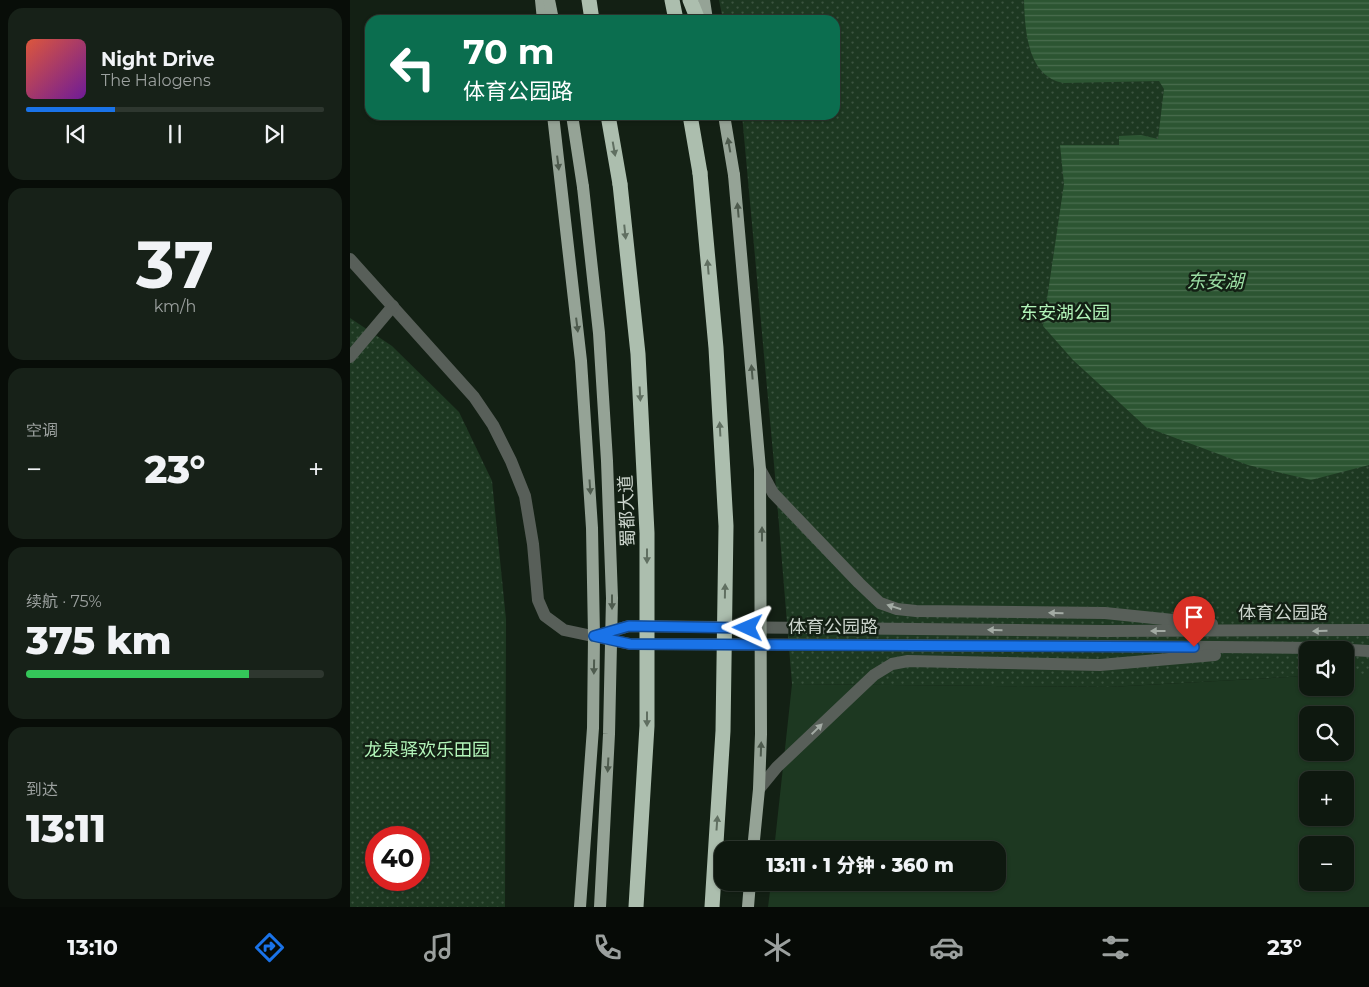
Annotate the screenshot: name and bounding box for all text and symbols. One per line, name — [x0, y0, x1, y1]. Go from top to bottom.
text: 70 m — [463, 30, 554, 73]
icon: left — [380, 35, 445, 100]
text: Night Drive — [101, 48, 215, 71]
text: The Halogens — [101, 71, 211, 90]
text: 体育公园路 — [463, 78, 573, 105]
icon: previous — [62, 120, 90, 148]
icon: pause — [161, 120, 189, 148]
icon: next — [260, 120, 288, 148]
one-way arrow — [725, 136, 733, 152]
one-way arrow — [611, 142, 619, 158]
one-way arrow — [554, 156, 562, 172]
one-way arrow — [733, 202, 741, 218]
one-way arrow — [621, 224, 629, 240]
text: 37 — [136, 225, 214, 304]
one-way arrow — [704, 258, 712, 274]
water label: 东安湖 — [1186, 270, 1246, 293]
text: km/h — [154, 297, 196, 316]
park label: 东安湖公园 — [1020, 302, 1110, 324]
one-way arrow — [573, 317, 581, 333]
one-way arrow — [748, 364, 756, 380]
one-way arrow — [636, 386, 644, 402]
text: 空调 — [26, 421, 58, 440]
one-way arrow — [716, 421, 724, 437]
text: 23° — [145, 446, 205, 493]
text: − — [26, 452, 42, 486]
text: + — [308, 452, 324, 486]
street label: 蜀都大道 — [615, 475, 639, 547]
one-way arrow — [586, 479, 594, 495]
one-way arrow — [758, 526, 766, 542]
one-way arrow — [643, 548, 651, 564]
one-way arrow — [721, 583, 729, 599]
text: 续航 · 75% — [26, 592, 102, 611]
one-way arrow — [608, 595, 616, 611]
pin — [1173, 596, 1215, 647]
position arrow — [721, 601, 773, 653]
street label: 体育公园路 — [1238, 602, 1328, 624]
one-way arrow — [886, 603, 901, 611]
icon: arrive — [1180, 603, 1208, 631]
one-way arrow — [1048, 609, 1064, 617]
street label: 体育公园路 — [788, 616, 878, 638]
text: 375 km — [26, 617, 172, 664]
one-way arrow — [987, 626, 1003, 634]
one-way arrow — [1150, 627, 1166, 635]
one-way arrow — [1312, 627, 1328, 635]
map controls — [1299, 641, 1354, 891]
button: sound — [1299, 641, 1354, 696]
one-way arrow — [590, 659, 598, 675]
button: search — [1299, 706, 1354, 761]
one-way arrow — [643, 711, 651, 727]
one-way arrow — [811, 723, 823, 735]
park label: 龙泉驿欢乐田园 — [364, 739, 490, 761]
one-way arrow — [757, 741, 765, 757]
one-way arrow — [604, 757, 612, 773]
button: + — [1299, 771, 1354, 826]
text: 到达 — [26, 780, 58, 799]
text: 13:11 — [26, 805, 106, 852]
one-way arrow — [714, 815, 722, 831]
speed limit sign: 40 — [365, 826, 430, 891]
button: − — [1299, 836, 1354, 891]
text: 13:11 · 1 分钟 · 360 m — [766, 854, 954, 877]
icon: directions — [252, 930, 287, 965]
icon: music — [421, 930, 456, 965]
icon: phone — [590, 930, 625, 965]
icon: climate — [760, 930, 795, 965]
icon: car — [929, 930, 964, 965]
icon: filters — [1098, 930, 1133, 965]
text: 13:10 — [67, 934, 118, 961]
text: 23° — [1267, 934, 1302, 961]

